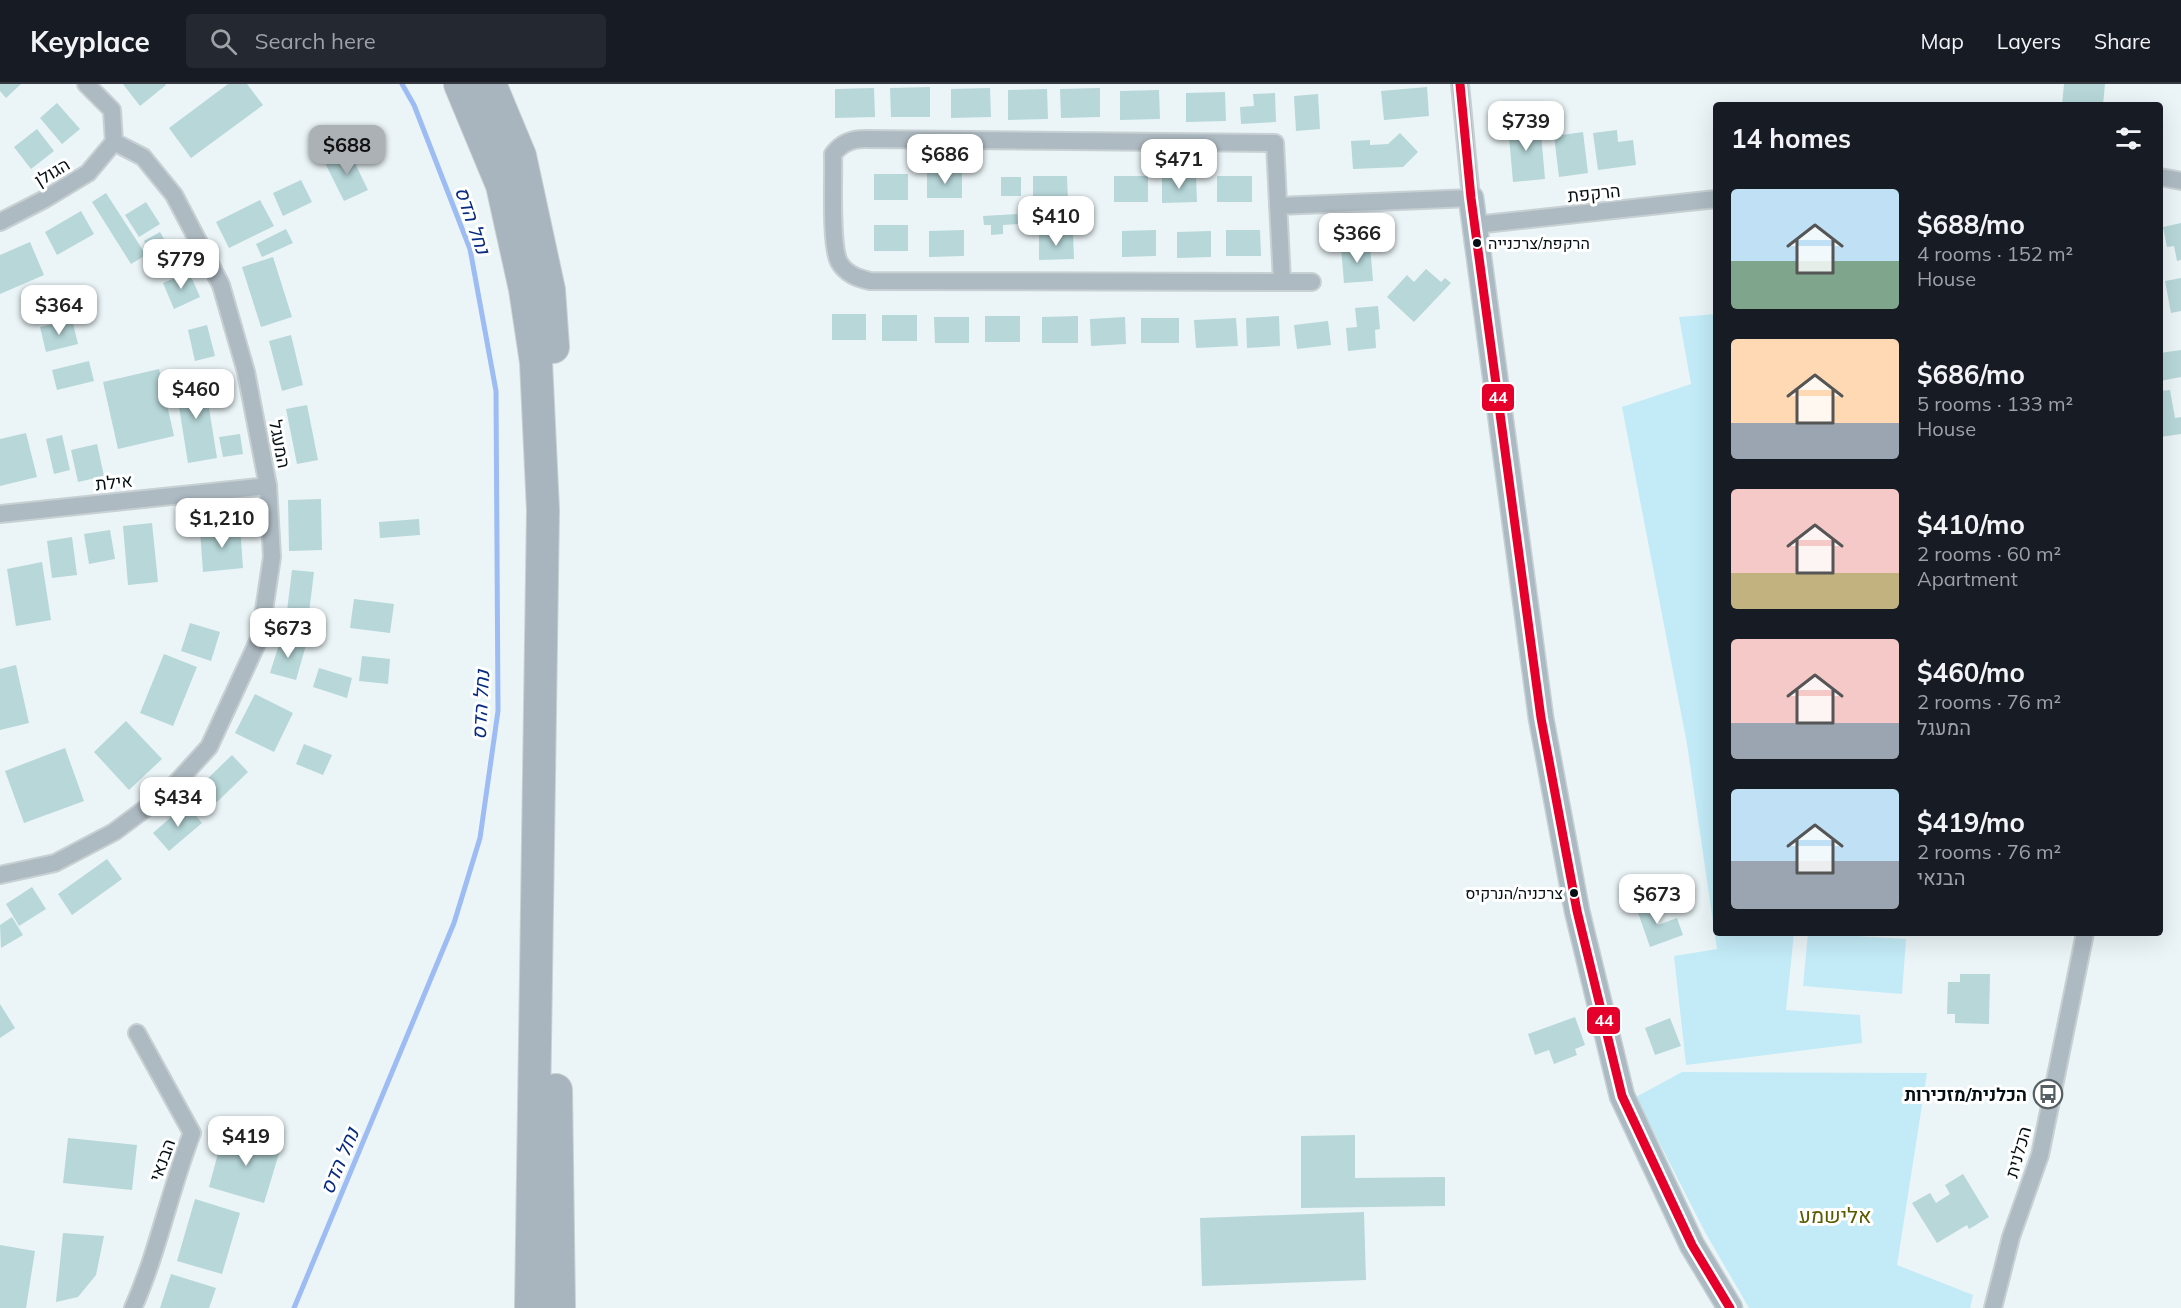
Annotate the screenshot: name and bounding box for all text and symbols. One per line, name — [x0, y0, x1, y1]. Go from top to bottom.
search box — [186, 14, 606, 68]
text: Keyplace — [30, 24, 150, 59]
icon: search — [207, 25, 240, 58]
text: Search here — [255, 27, 376, 55]
text: Map — [1921, 28, 1964, 54]
text: Layers — [1997, 28, 2061, 54]
text: Share — [2094, 28, 2151, 54]
pin: $739 — [1490, 101, 1562, 152]
text: $739 — [1502, 108, 1550, 133]
text: 14 homes — [1731, 122, 1851, 155]
icon: filters — [2112, 122, 2145, 155]
pin: $688 — [311, 125, 383, 176]
text: $688 — [323, 132, 371, 157]
pin: $686 — [909, 134, 981, 185]
pin: $471 — [1143, 139, 1215, 190]
text: $686 — [921, 141, 969, 166]
text: $471 — [1155, 146, 1203, 171]
street label: הגולן — [30, 153, 74, 191]
street label: הרקפת — [1566, 179, 1622, 207]
water label: נחל הדס — [450, 183, 497, 259]
pin: $410 — [1020, 196, 1092, 247]
text: $410 — [1032, 203, 1080, 228]
text: $688/mo — [1917, 208, 2025, 241]
pin: $366 — [1321, 213, 1393, 264]
icon: home — [1779, 213, 1851, 285]
text: $366 — [1333, 220, 1381, 245]
place label: הרקפת/צרכנייה — [1488, 233, 1590, 253]
marker: הרקפת/צרכנייה — [1471, 237, 1483, 249]
pin: $779 — [145, 239, 217, 290]
text: 4 rooms · 152 m² — [1917, 241, 2073, 266]
text: $779 — [157, 246, 205, 271]
text: House — [1917, 266, 1976, 291]
pin: $364 — [23, 285, 95, 336]
text: $364 — [35, 292, 83, 317]
text: $686/mo — [1917, 358, 2025, 391]
icon: home — [1779, 363, 1851, 435]
pin: $460 — [160, 369, 232, 420]
text: $460 — [172, 376, 220, 401]
line badge: 44 — [1481, 383, 1515, 412]
text: 44 — [1488, 387, 1508, 407]
text: 5 rooms · 133 m² — [1917, 391, 2073, 416]
text: House — [1917, 416, 1976, 441]
street label: המעגל — [264, 418, 296, 470]
street label: אילת — [94, 469, 134, 495]
pin: $1,210 — [173, 498, 271, 549]
text: $1,210 — [190, 505, 254, 530]
text: $410/mo — [1917, 508, 2025, 541]
icon: home — [1779, 513, 1851, 585]
text: 2 rooms · 60 m² — [1917, 541, 2061, 566]
text: Apartment — [1917, 566, 2018, 591]
pin: $673 — [252, 608, 324, 659]
text: $673 — [264, 615, 312, 640]
text: $460/mo — [1917, 656, 2025, 689]
icon: home — [1779, 663, 1851, 735]
water label: נחל הדס — [466, 668, 494, 741]
text: 2 rooms · 76 m² — [1917, 689, 2061, 714]
text: המעגל — [1917, 715, 1971, 740]
pin: $434 — [142, 777, 214, 828]
text: $434 — [154, 784, 202, 809]
text: $419/mo — [1917, 806, 2025, 839]
icon: home — [1779, 813, 1851, 885]
text: 2 rooms · 76 m² — [1917, 839, 2061, 864]
text: הבנאי — [1917, 865, 1965, 890]
pin: $673 — [1621, 874, 1693, 925]
text: $673 — [1633, 881, 1681, 906]
place label: צרכניה/הנרקיס — [1465, 883, 1563, 903]
marker: צרכניה/הנרקיס — [1568, 887, 1580, 899]
line badge: 44 — [1586, 1006, 1621, 1035]
text: 44 — [1594, 1010, 1614, 1030]
bus stop icon: הכלנית/מזכירות — [2032, 1078, 2064, 1110]
place label: הכלנית/מזכירות — [1904, 1083, 2027, 1106]
pin: $419 — [210, 1116, 282, 1167]
water label: נחל הדס — [314, 1122, 365, 1198]
text: $419 — [222, 1123, 270, 1148]
street label: הכלנית — [2000, 1123, 2036, 1181]
street label: הבנאי — [144, 1136, 180, 1184]
district label: אלישמע — [1799, 1202, 1871, 1228]

